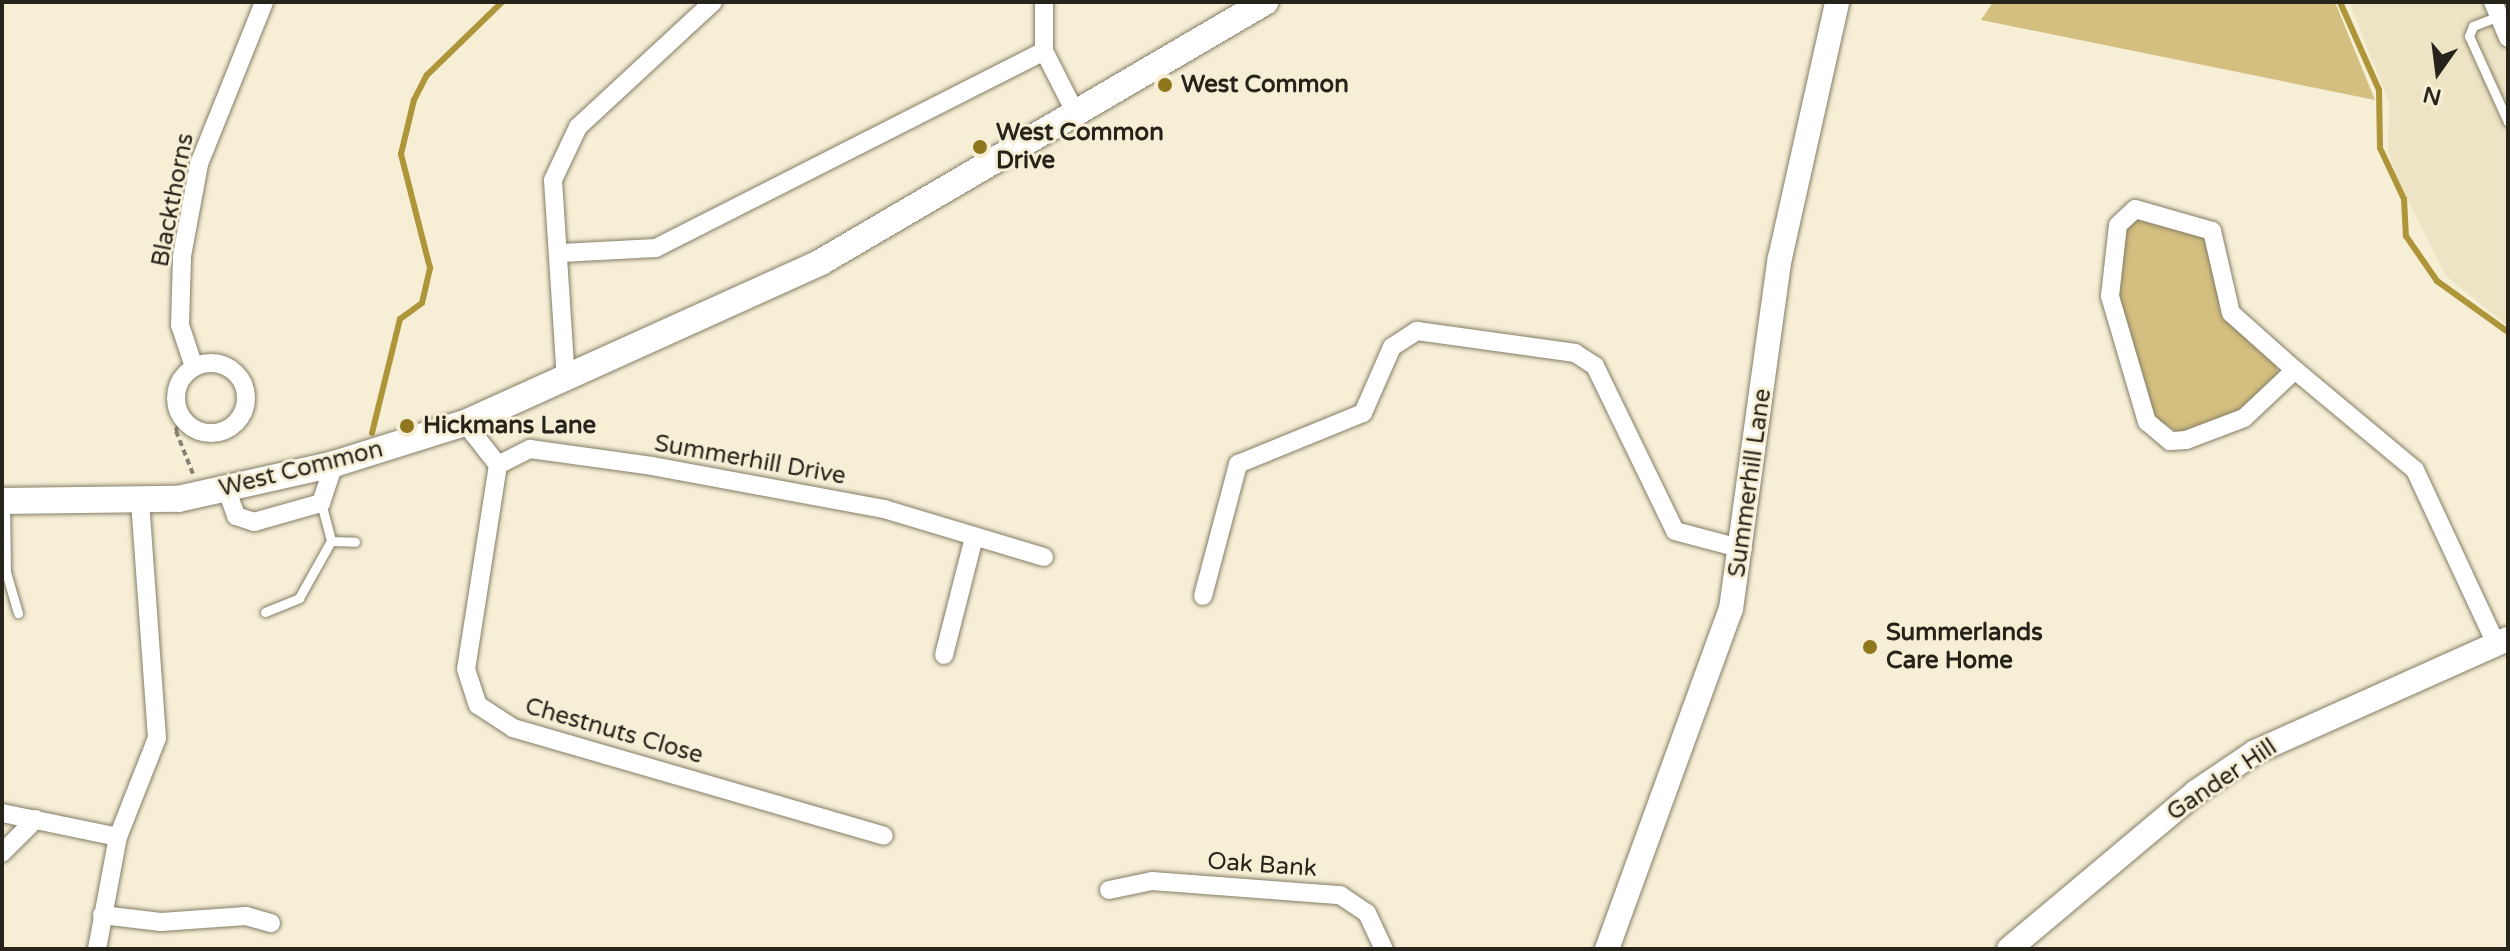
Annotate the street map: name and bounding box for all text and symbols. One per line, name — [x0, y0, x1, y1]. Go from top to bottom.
north arrow — [2398, 32, 2478, 112]
place label: West Common — [1181, 71, 1349, 99]
marker: West Common — [1156, 76, 1174, 94]
text: N — [2420, 81, 2444, 110]
place label: West Common Drive — [996, 119, 1164, 175]
street label: Blackthorns — [146, 131, 200, 269]
marker: West Common Drive — [971, 138, 989, 156]
street label: Summerhill Lane — [1722, 387, 1778, 579]
place label: Hickmans Lane — [423, 412, 596, 440]
marker: Hickmans Lane — [398, 417, 416, 435]
street label: Summerhill Drive — [652, 429, 848, 491]
street label: West Common — [216, 435, 386, 503]
place label: Summerlands Care Home — [1886, 619, 2043, 675]
marker: Summerlands Care Home — [1861, 638, 1879, 656]
street label: Chestnuts Close — [522, 692, 706, 770]
street label: Gander Hill — [2162, 733, 2282, 827]
street label: Oak Bank — [1206, 847, 1318, 883]

